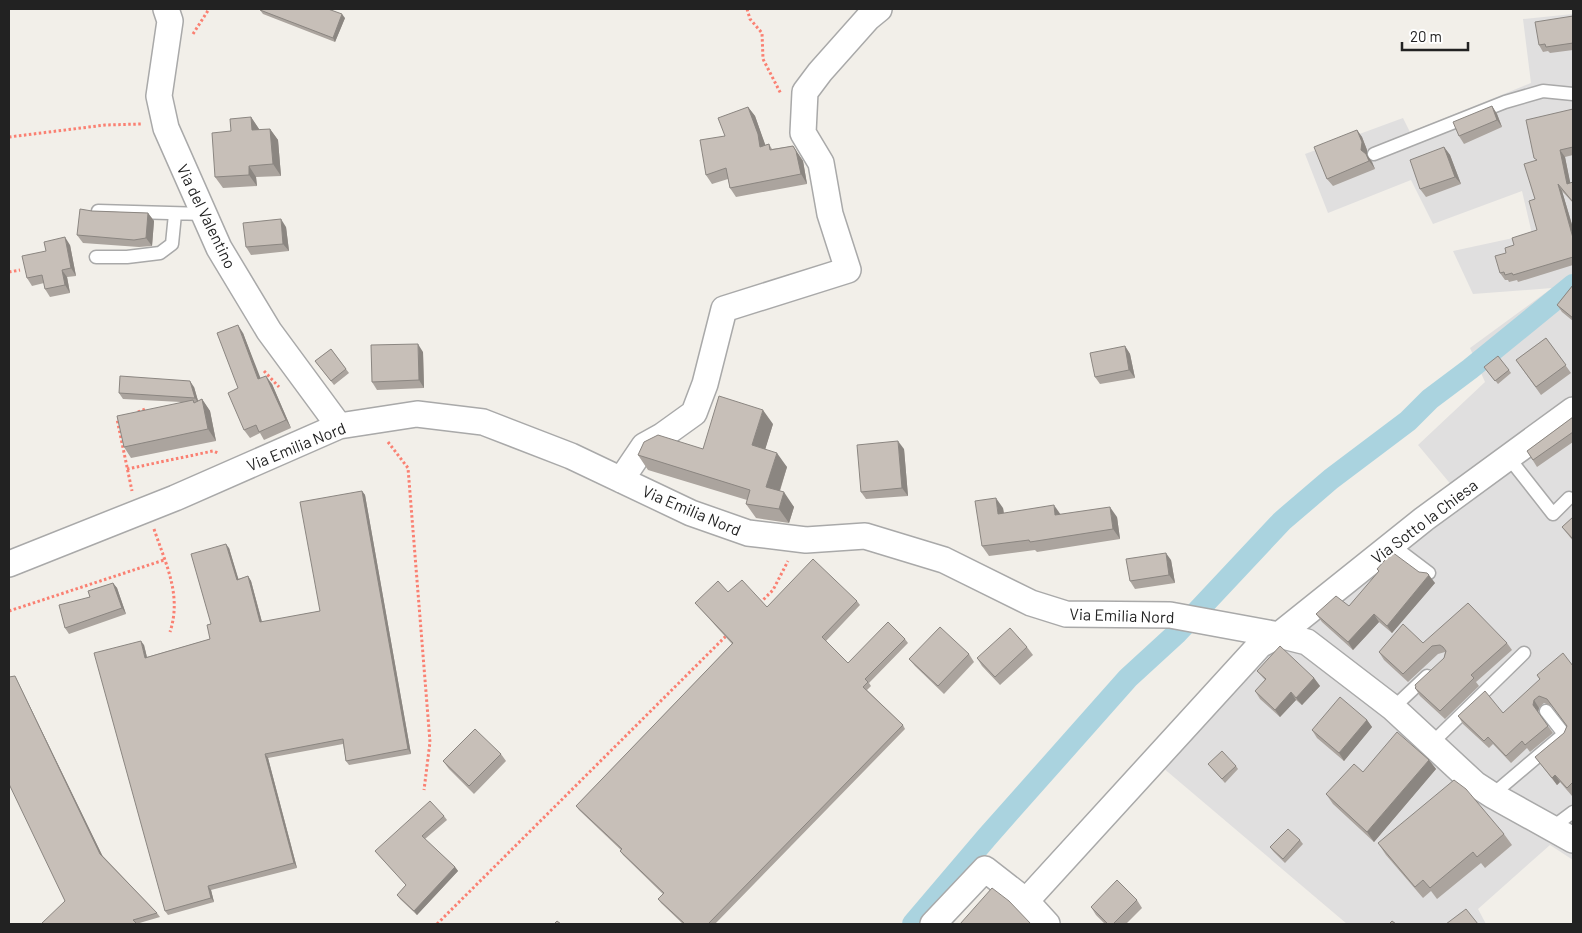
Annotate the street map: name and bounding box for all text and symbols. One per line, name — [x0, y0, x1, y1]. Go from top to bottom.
scale bar — [1402, 20, 1468, 52]
text: 20 m — [1410, 27, 1442, 45]
street label: Via del Valentino — [174, 161, 240, 271]
street label: Via Emilia Nord — [244, 418, 348, 474]
street label: Via Sotto la Chiesa — [1367, 475, 1481, 567]
street label: Via Emilia Nord — [640, 481, 744, 539]
street label: Via Emilia Nord — [1069, 604, 1175, 626]

